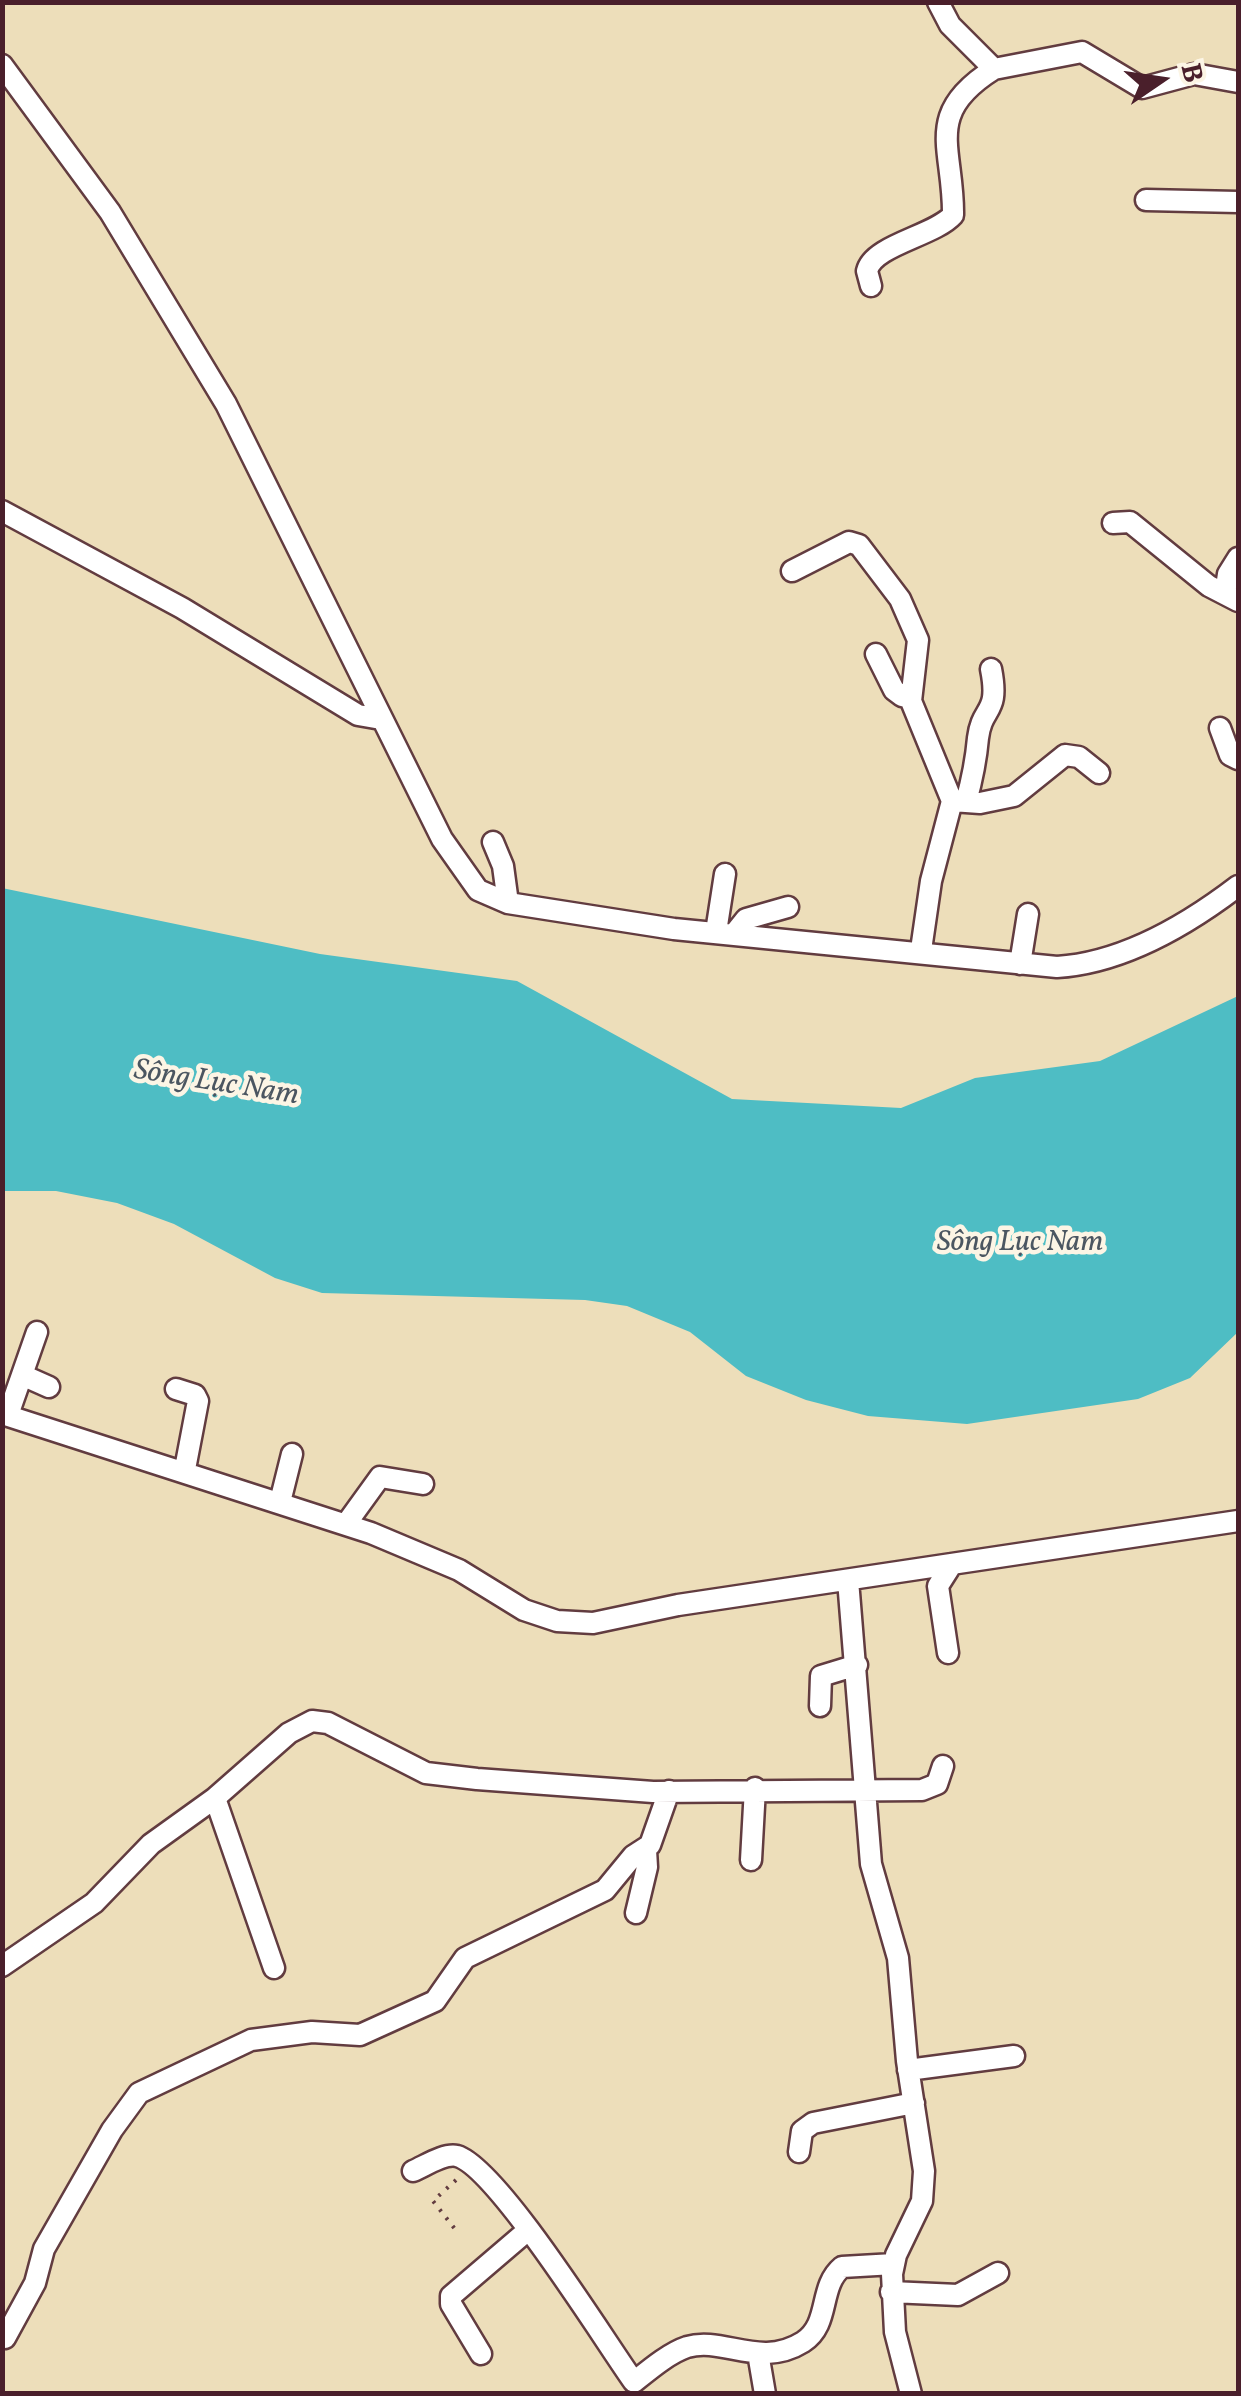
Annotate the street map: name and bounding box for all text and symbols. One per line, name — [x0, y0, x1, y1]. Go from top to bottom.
north arrow — [1111, 30, 1211, 130]
text: B — [1170, 60, 1212, 87]
water label: Sông Lục Nam — [131, 1054, 301, 1116]
water label: Sông Lục Nam — [937, 1226, 1103, 1262]

